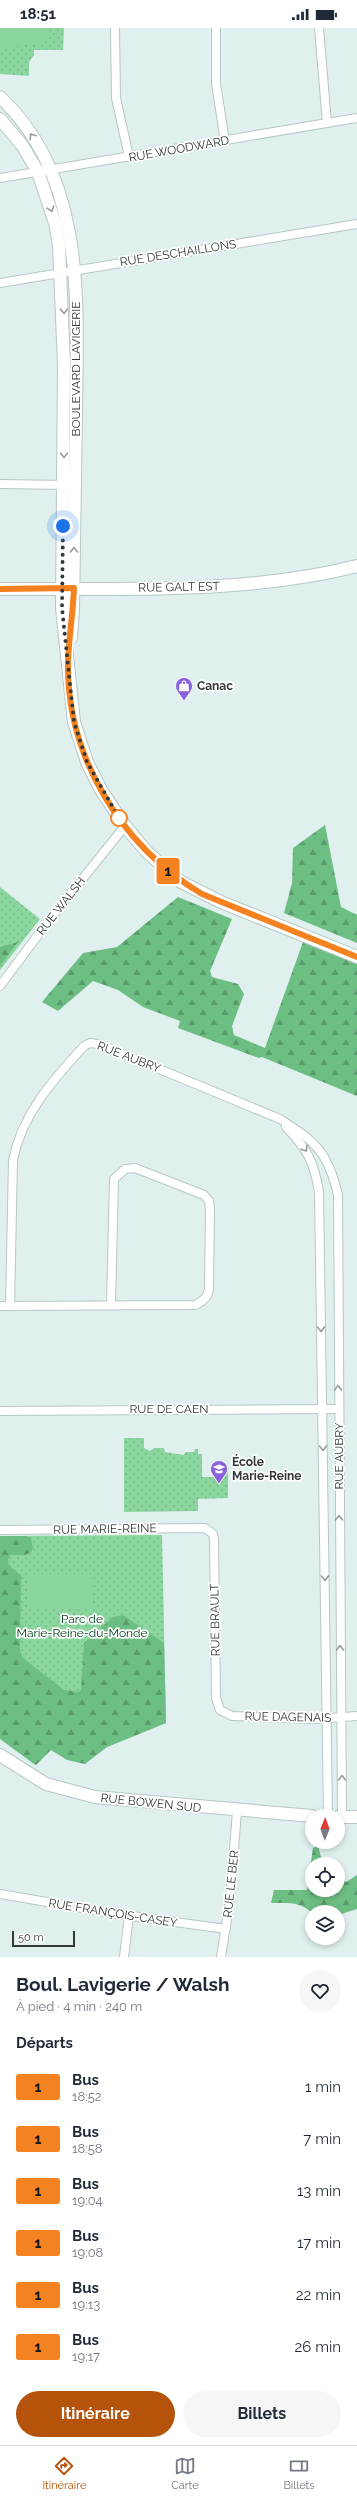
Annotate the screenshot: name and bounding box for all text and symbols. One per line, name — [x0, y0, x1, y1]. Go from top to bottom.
text: 18:51 — [20, 5, 56, 23]
one-way arrow — [30, 133, 37, 140]
street label: RUE WOODWARD — [128, 133, 231, 165]
one-way arrow — [46, 205, 54, 212]
street label: RUE DESCHAILLONS — [119, 237, 237, 269]
street label: BOULEVARD LAVIGERIE — [69, 302, 83, 436]
one-way arrow — [59, 308, 68, 314]
one-way arrow — [60, 452, 68, 458]
your location — [53, 516, 73, 536]
one-way arrow — [70, 547, 78, 553]
street label: RUE GALT EST — [138, 579, 221, 595]
shop icon: Canac — [174, 676, 194, 701]
place label: Canac — [197, 679, 233, 693]
unlabelled marker — [110, 809, 128, 827]
line badge: 1 — [155, 858, 181, 884]
text: 1 — [165, 863, 171, 879]
street label: RUE WALSH — [34, 874, 88, 938]
street label: RUE AUBRY — [95, 1038, 163, 1076]
one-way arrow — [300, 1145, 308, 1152]
one-way arrow — [317, 1326, 325, 1332]
one-way arrow — [334, 1385, 342, 1391]
street label: RUE DE CAEN — [129, 1402, 209, 1416]
street label: RUE AUBRY — [332, 1422, 346, 1490]
one-way arrow — [319, 1445, 327, 1451]
place label: École Marie-Reine — [232, 1454, 302, 1483]
school or university icon: École Marie-Reine — [209, 1459, 229, 1484]
one-way arrow — [335, 1515, 343, 1521]
street label: RUE MARIE-REINE — [53, 1521, 157, 1537]
one-way arrow — [321, 1575, 329, 1581]
street label: RUE BRAULT — [207, 1583, 223, 1657]
park label: Parc de Marie-Reine-du-Monde — [16, 1612, 148, 1640]
one-way arrow — [336, 1645, 344, 1651]
street label: RUE DAGENAIS — [244, 1709, 332, 1725]
one-way arrow — [338, 1775, 346, 1781]
street label: RUE BOWEN SUD — [100, 1791, 202, 1815]
north arrow — [305, 1809, 345, 1849]
map controls — [305, 1809, 345, 1945]
street label: RUE LE BER — [220, 1849, 242, 1918]
button: locate — [305, 1857, 345, 1897]
street label: RUE FRANÇOIS-CASEY — [47, 1896, 179, 1930]
button: layers — [305, 1905, 345, 1945]
scale bar — [12, 1929, 75, 1948]
text: 50 m — [18, 1931, 44, 1944]
button: heart — [299, 1970, 341, 2012]
text: Boul. Lavigerie / Walsh — [16, 1973, 229, 1995]
text: À pied · 4 min · 240 m — [16, 1999, 142, 2014]
text: Départs — [16, 2034, 73, 2052]
text: Bus — [72, 2071, 99, 2089]
text: 1 min — [305, 2078, 341, 2096]
text: 1 — [35, 2079, 41, 2095]
text: 18:52 — [72, 2089, 102, 2104]
text: Bus — [72, 2123, 99, 2141]
text: 7 min — [303, 2130, 341, 2148]
text: 1 — [35, 2131, 41, 2147]
text: 18:58 — [72, 2141, 103, 2156]
text: Bus — [72, 2175, 99, 2193]
text: 13 min — [297, 2182, 341, 2200]
text: 1 — [35, 2183, 41, 2199]
text: 19:04 — [72, 2193, 103, 2208]
text: Bus — [72, 2227, 99, 2245]
text: 17 min — [297, 2234, 341, 2252]
text: 1 — [35, 2235, 41, 2251]
text: 19:08 — [72, 2245, 103, 2260]
text: Bus — [72, 2279, 99, 2297]
text: 22 min — [296, 2286, 341, 2304]
text: 1 — [35, 2287, 41, 2303]
text: 19:13 — [72, 2297, 100, 2312]
text: Bus — [72, 2331, 99, 2349]
text: 26 min — [295, 2338, 341, 2356]
text: 1 — [35, 2339, 41, 2355]
text: 19:17 — [72, 2349, 100, 2364]
button: Itinéraire — [16, 2391, 175, 2437]
button: Billets — [183, 2391, 341, 2437]
tab: Itinéraire — [42, 2455, 86, 2492]
tab: Carte — [171, 2455, 199, 2492]
tab: Billets — [283, 2455, 315, 2492]

